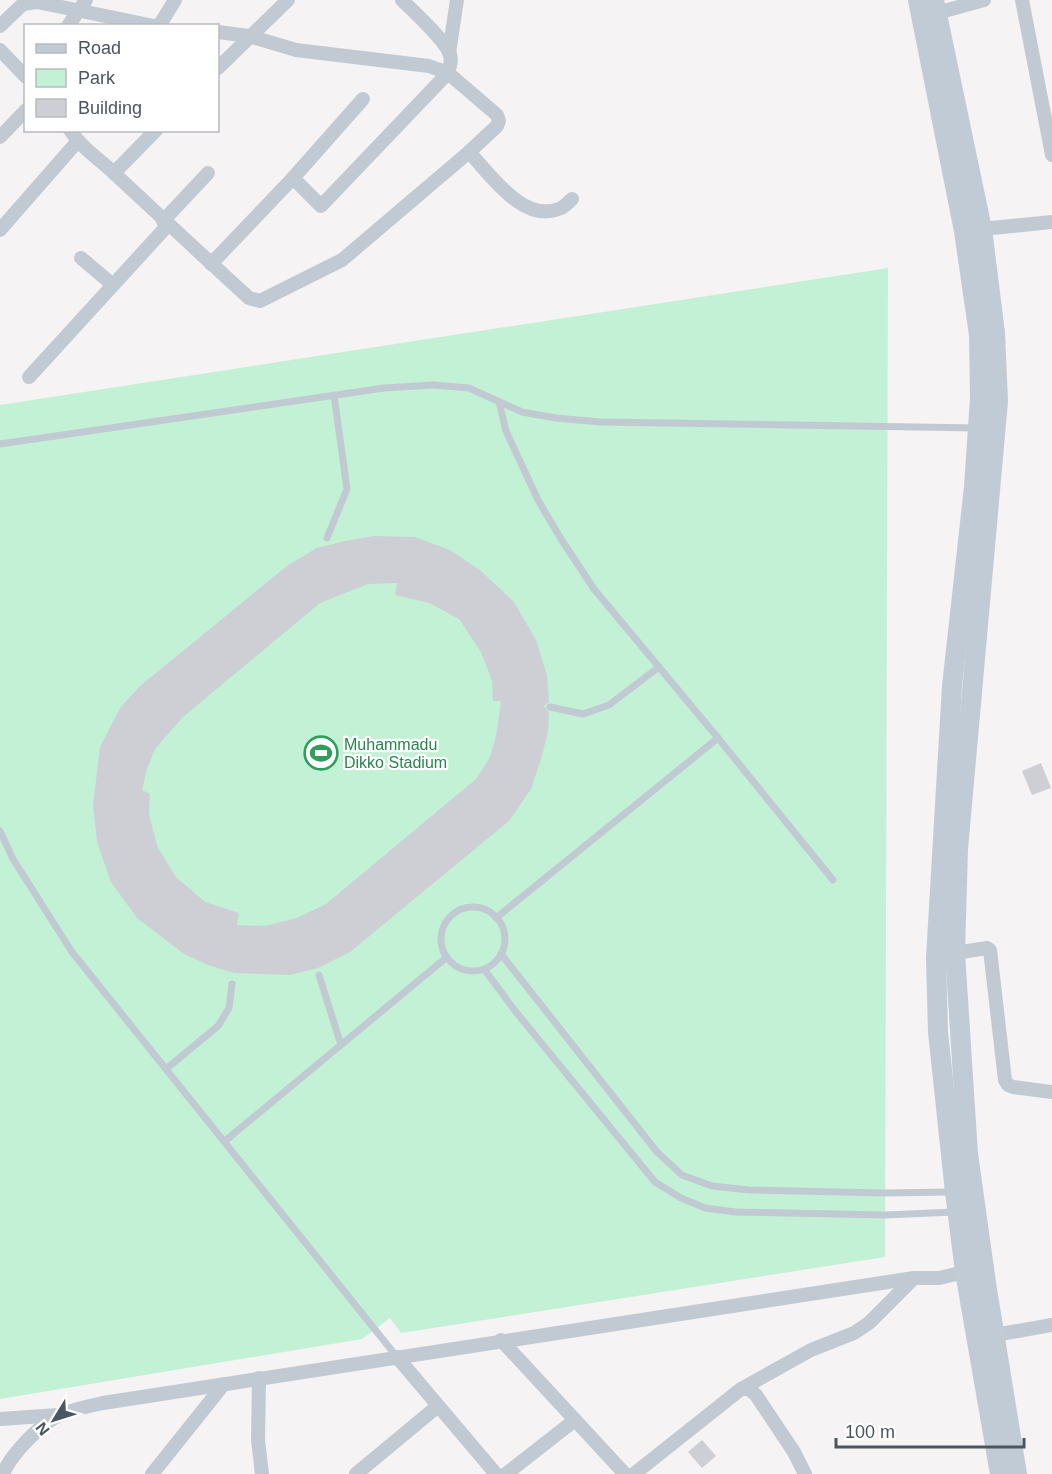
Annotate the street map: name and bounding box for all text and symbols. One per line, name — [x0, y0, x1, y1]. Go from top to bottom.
legend — [24, 24, 219, 132]
text: Road — [78, 38, 121, 58]
text: Park — [78, 68, 116, 88]
text: Building — [78, 98, 142, 118]
sports icon: Muhammadu Dikko Stadium — [303, 735, 339, 771]
place label: Muhammadu Dikko Stadium — [344, 736, 447, 771]
north arrow — [24, 1390, 84, 1450]
scale bar — [836, 1411, 1024, 1449]
text: N — [32, 1419, 53, 1439]
text: 100 m — [845, 1422, 895, 1442]

